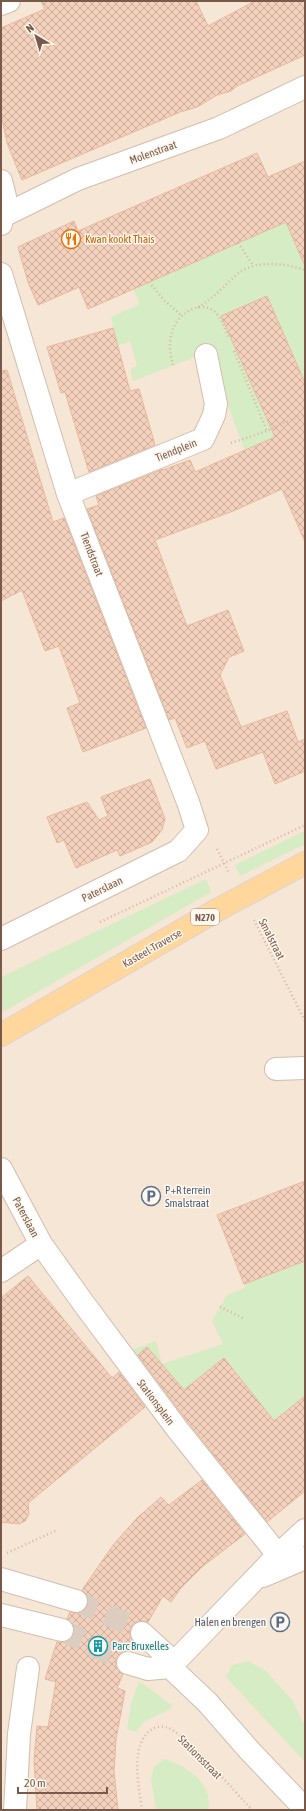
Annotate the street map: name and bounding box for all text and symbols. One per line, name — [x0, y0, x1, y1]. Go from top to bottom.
north arrow — [16, 16, 56, 56]
text: N — [24, 21, 36, 35]
street label: Molenstraat — [128, 138, 178, 166]
restaurant icon: Kwan kookt Thais — [60, 228, 82, 250]
place label: Kwan kookt Thais — [85, 233, 155, 245]
street label: Tiendplein — [154, 436, 198, 464]
street label: Tiendstraat — [78, 530, 106, 578]
street label: Paterslaan — [80, 874, 124, 904]
road number: N270 — [191, 909, 219, 925]
street label: Smalstraat — [257, 917, 287, 961]
street label: Kasteel-Traverse — [120, 926, 184, 970]
place label: P+R terrein Smalstraat — [165, 1184, 211, 1209]
parking icon: P+R terrein Smalstraat — [140, 1185, 162, 1207]
street label: Paterslaan — [10, 1195, 42, 1239]
street label: Stationsplein — [135, 1377, 177, 1427]
parking icon: Halen en brengen — [269, 1611, 291, 1633]
place label: Halen en brengen — [194, 1616, 266, 1628]
building icon: Parc Bruxelles — [87, 1635, 109, 1657]
place label: Parc Bruxelles — [112, 1640, 169, 1652]
street label: Stationsstraat — [176, 1733, 224, 1781]
scale bar — [18, 1769, 107, 1795]
text: 20 m — [24, 1776, 46, 1790]

